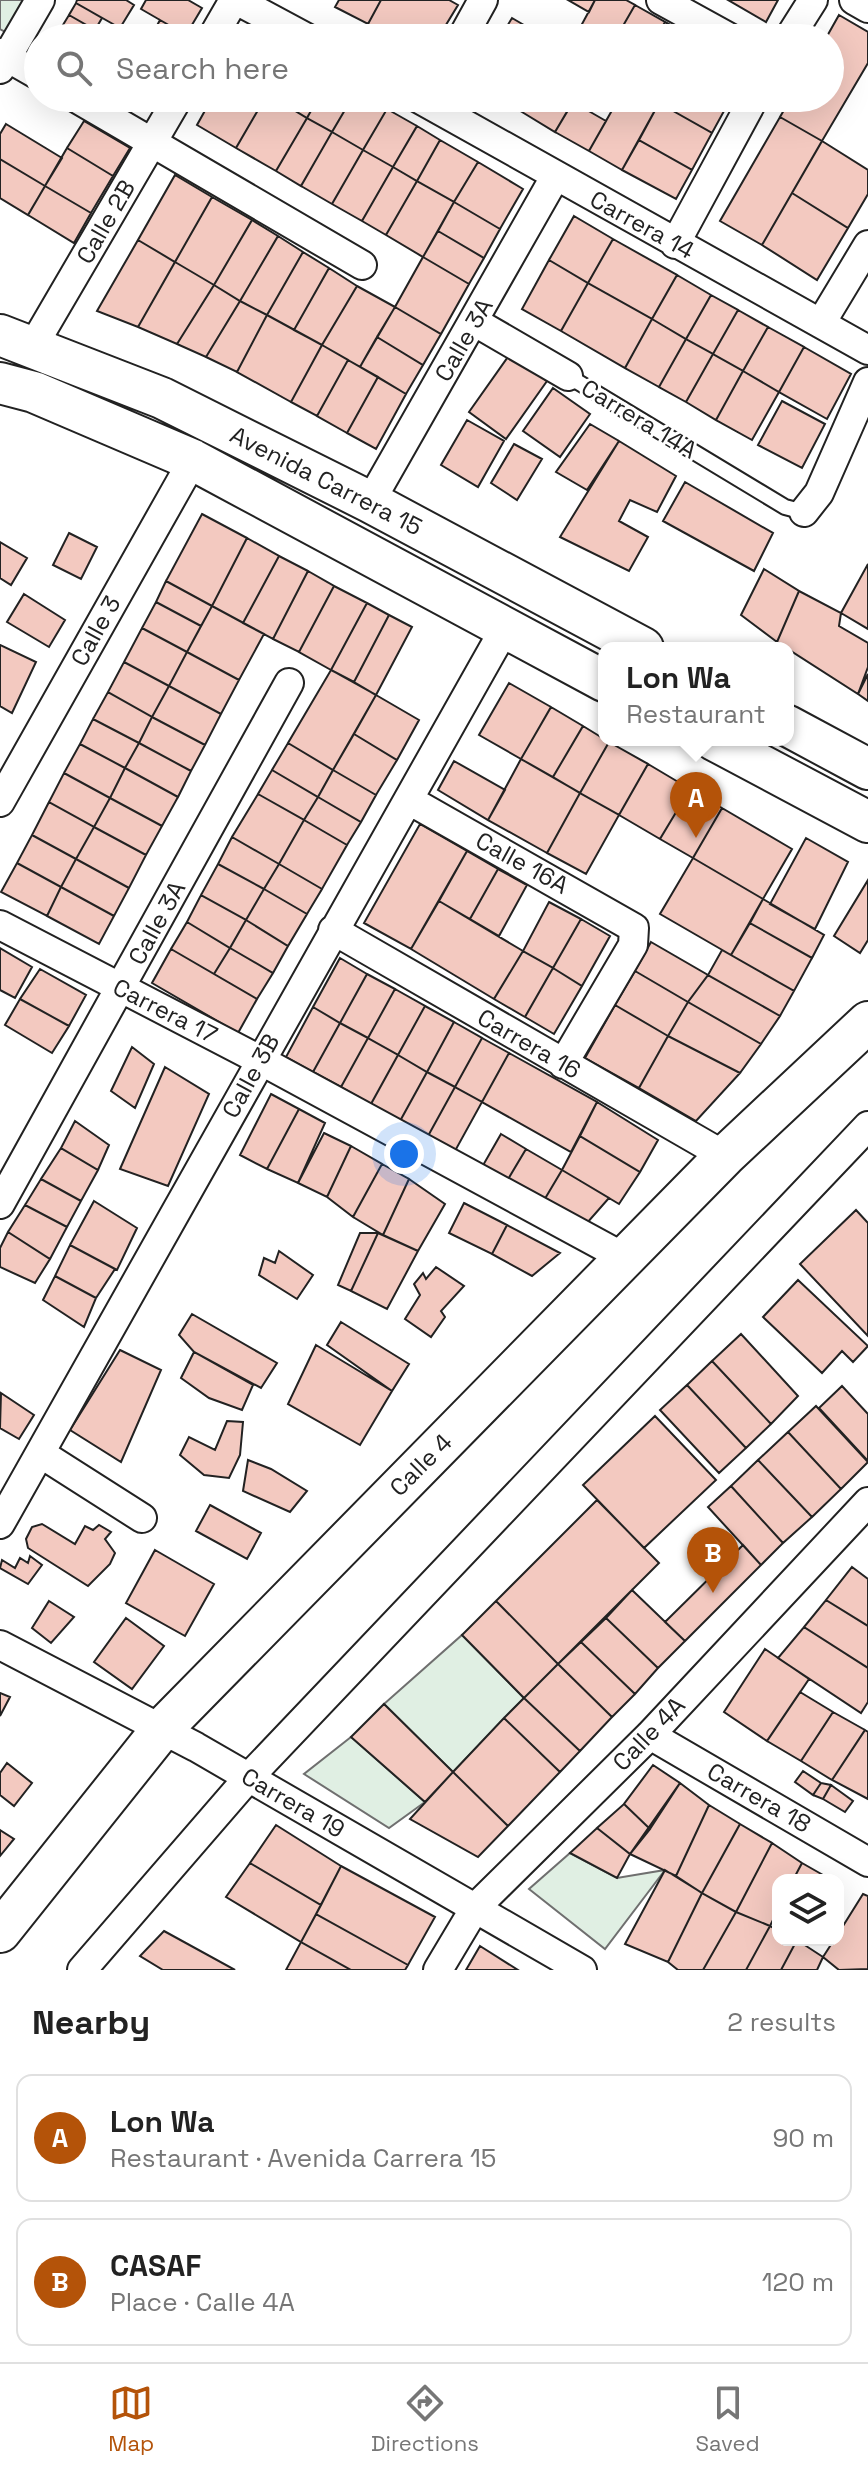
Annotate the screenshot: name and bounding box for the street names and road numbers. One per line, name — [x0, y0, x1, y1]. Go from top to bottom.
street label: Calle 2B — [69, 174, 142, 269]
street label: Carrera 14 — [585, 183, 700, 266]
street label: Calle 3A — [427, 293, 500, 387]
street label: Carrera 14A — [576, 372, 703, 465]
street label: Avenida Carrera 15 — [225, 419, 427, 542]
street label: Calle 3 — [64, 590, 128, 671]
street label: Calle 16A — [470, 824, 574, 901]
street label: Calle 3A — [121, 875, 192, 970]
street label: Carrera 17 — [108, 971, 223, 1050]
street label: Carrera 16 — [472, 1002, 587, 1086]
street label: Calle 3B — [215, 1028, 286, 1123]
street label: Calle 4 — [383, 1427, 459, 1503]
street label: Calle 4A — [606, 1690, 692, 1777]
street label: Carrera 18 — [702, 1755, 817, 1840]
street label: Carrera 19 — [236, 1761, 351, 1845]

